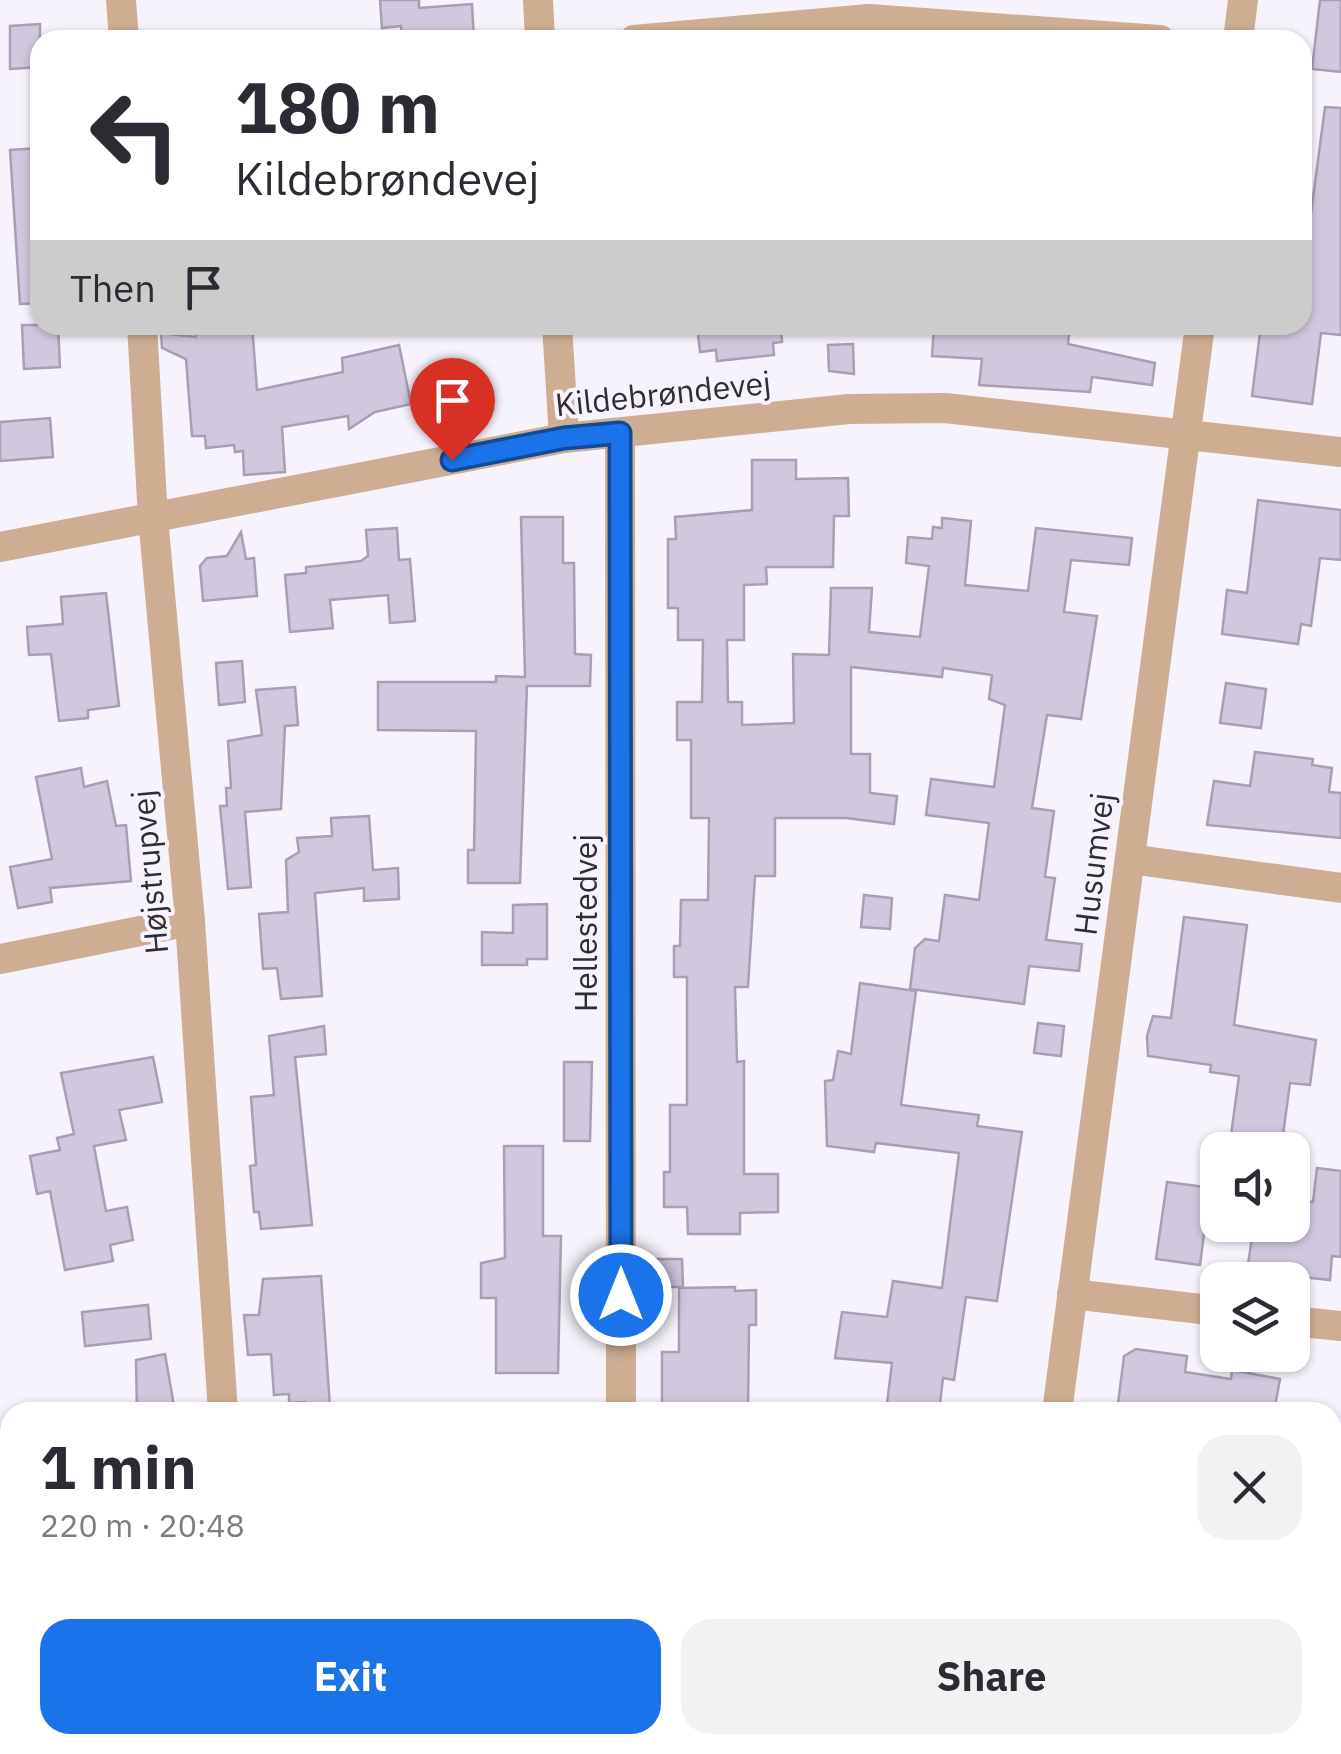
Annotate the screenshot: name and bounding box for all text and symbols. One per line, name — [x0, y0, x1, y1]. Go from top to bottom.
text: 180 m — [235, 61, 440, 152]
icon: left — [70, 70, 200, 200]
text: Kildebrøndevej — [235, 149, 540, 207]
icon: arrive — [176, 260, 231, 315]
text: Then — [70, 263, 156, 312]
pin — [410, 358, 495, 461]
street label: Kildebrøndevej — [553, 361, 773, 425]
icon: arrive — [425, 373, 480, 428]
street label: Højstrupvej — [121, 788, 177, 956]
street label: Husumvej — [1063, 790, 1123, 938]
street label: Hellestedvej — [564, 834, 606, 1012]
map controls — [1200, 1132, 1310, 1372]
button: sound — [1200, 1132, 1310, 1242]
position arrow — [569, 1243, 673, 1347]
button: layers — [1200, 1262, 1310, 1372]
text: 1 min — [40, 1427, 197, 1506]
button: close — [1197, 1435, 1302, 1540]
text: 220 m · 20:48 — [40, 1504, 245, 1546]
button: Exit — [40, 1619, 661, 1734]
button: Share — [681, 1619, 1302, 1734]

